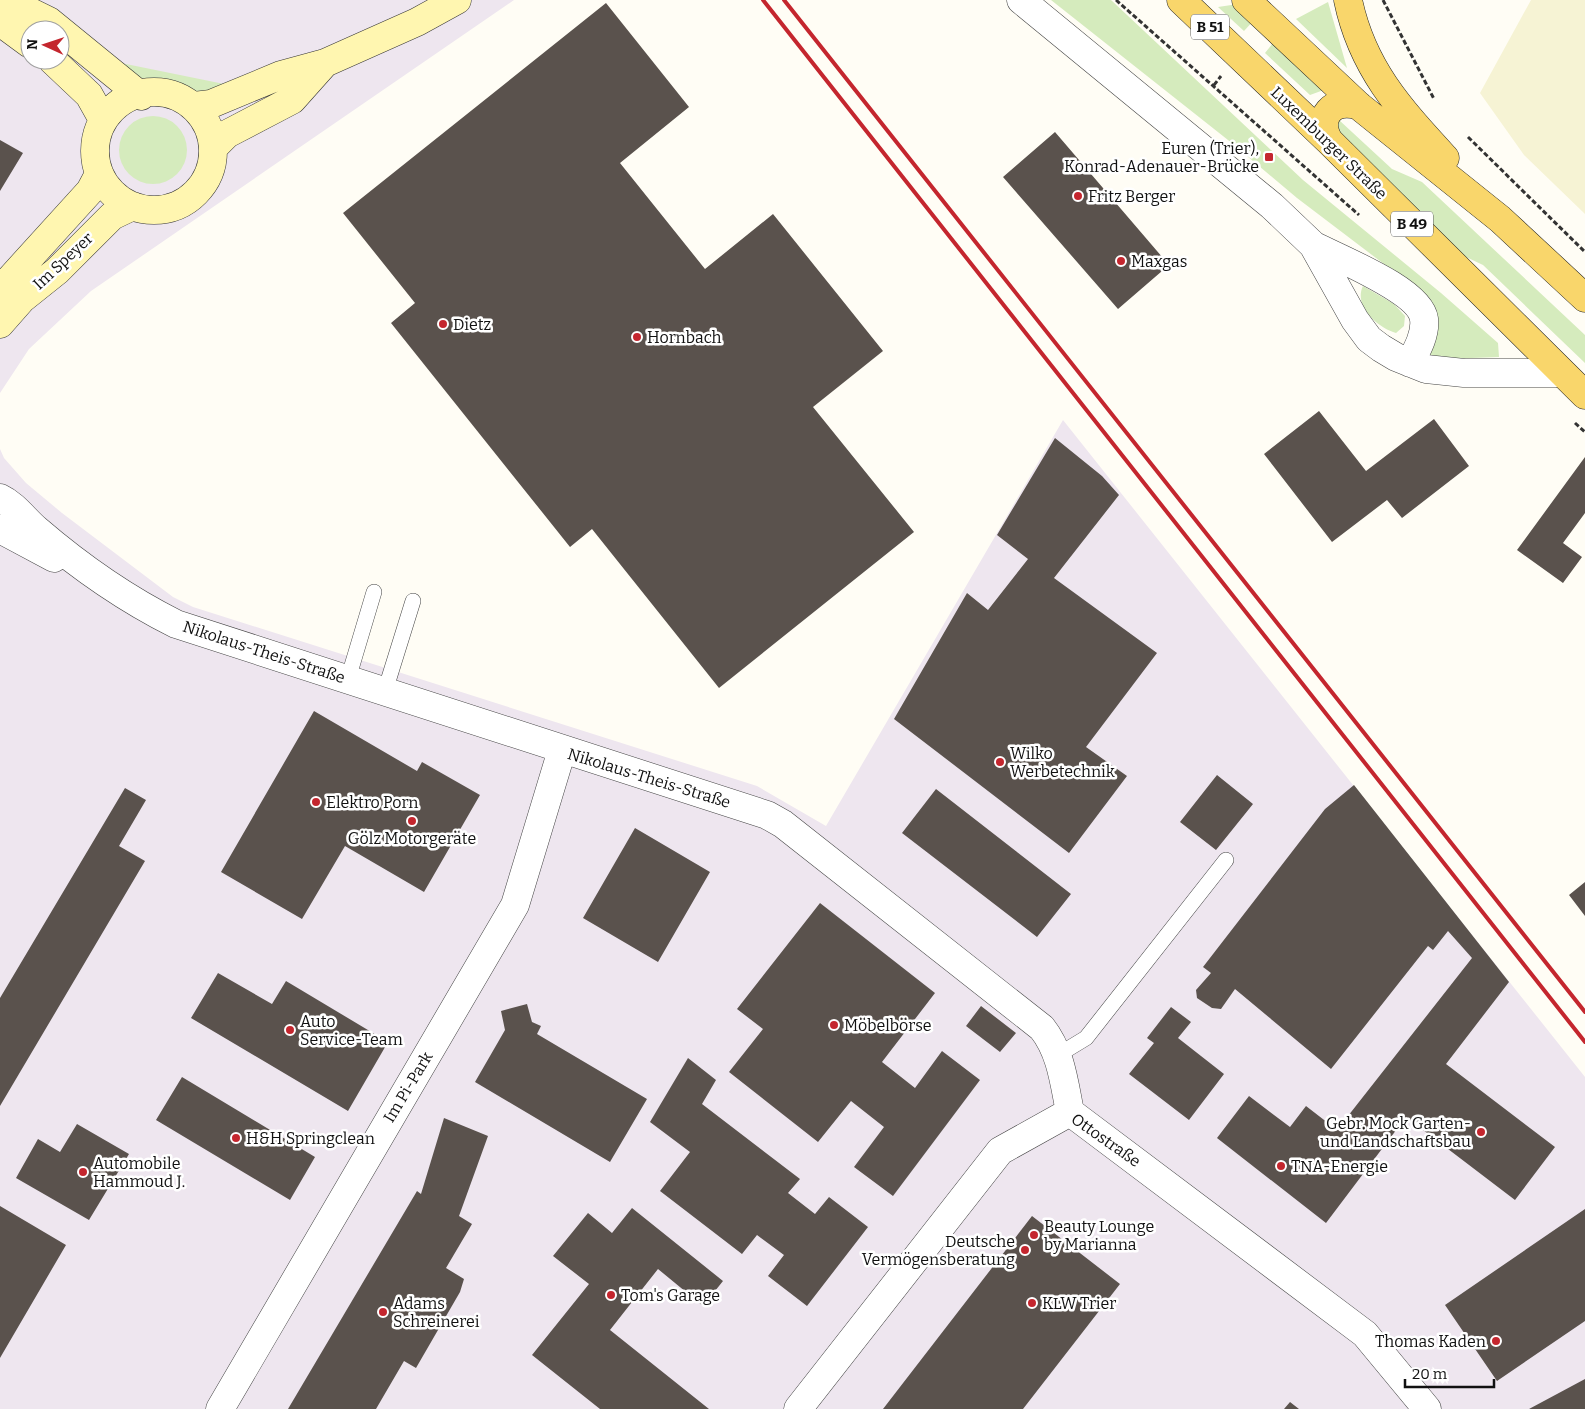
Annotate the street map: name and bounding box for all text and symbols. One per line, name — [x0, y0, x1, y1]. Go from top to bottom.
road number: B 51 — [1191, 15, 1229, 40]
north arrow — [20, 20, 70, 70]
text: N — [24, 38, 41, 50]
street label: Luxemburger Straße — [1267, 83, 1391, 203]
place label: Euren (Trier), Konrad-Adenauer-Brücke — [1064, 139, 1259, 176]
marker: Euren (Trier), Konrad-Adenauer-Brücke — [1263, 151, 1275, 163]
place label: Fritz Berger — [1088, 187, 1175, 206]
marker: Fritz Berger — [1072, 190, 1084, 202]
road number: B 49 — [1391, 212, 1433, 236]
street label: Im Speyer — [29, 228, 97, 294]
place label: Maxgas — [1131, 252, 1187, 271]
marker: Maxgas — [1115, 255, 1127, 267]
place label: Dietz — [453, 315, 492, 334]
marker: Dietz — [437, 318, 449, 330]
place label: Hornbach — [647, 328, 722, 347]
marker: Hornbach — [631, 331, 643, 343]
street label: Nikolaus-Theis-Straße — [181, 617, 347, 687]
street label: Nikolaus-Theis-Straße — [565, 744, 733, 812]
place label: Wilko Werbetechnik — [1010, 744, 1115, 781]
marker: Wilko Werbetechnik — [994, 756, 1006, 768]
place label: Elektro Porn — [326, 793, 418, 812]
marker: Elektro Porn — [310, 796, 322, 808]
marker: Gölz Motorgeräte — [406, 815, 418, 827]
place label: Gölz Motorgeräte — [348, 829, 476, 848]
place label: Auto Service-Team — [300, 1012, 403, 1049]
place label: Möbelbörse — [844, 1016, 932, 1035]
marker: Möbelbörse — [828, 1019, 840, 1031]
marker: Auto Service-Team — [284, 1024, 296, 1036]
street label: Im Pi-Park — [379, 1048, 437, 1126]
street label: Ottostraße — [1068, 1109, 1144, 1171]
place label: Gebr. Mock Garten- und Landschaftsbau — [1320, 1114, 1471, 1151]
marker: Gebr. Mock Garten- und Landschaftsbau — [1475, 1126, 1487, 1138]
place label: H&H Springclean — [246, 1129, 375, 1148]
marker: H&H Springclean — [230, 1132, 242, 1144]
place label: Automobile Hammoud J. — [93, 1154, 185, 1191]
place label: TNA-Energie — [1291, 1157, 1388, 1176]
marker: TNA-Energie — [1275, 1160, 1287, 1172]
marker: Automobile Hammoud J. — [77, 1166, 89, 1178]
place label: Beauty Lounge by Marianna — [1044, 1217, 1154, 1254]
marker: Beauty Lounge by Marianna — [1028, 1229, 1040, 1241]
place label: Deutsche Vermögensberatung — [862, 1232, 1015, 1269]
marker: Deutsche Vermögensberatung — [1019, 1244, 1031, 1256]
place label: Tom's Garage — [621, 1286, 720, 1305]
marker: Tom's Garage — [605, 1289, 617, 1301]
place label: Adams Schreinerei — [393, 1294, 480, 1331]
place label: KLW Trier — [1042, 1294, 1116, 1313]
marker: KLW Trier — [1026, 1297, 1038, 1309]
marker: Adams Schreinerei — [377, 1306, 389, 1318]
place label: Thomas Kaden — [1375, 1332, 1486, 1351]
marker: Thomas Kaden — [1490, 1335, 1502, 1347]
scale bar — [1405, 1356, 1494, 1388]
text: 20 m — [1412, 1365, 1448, 1383]

